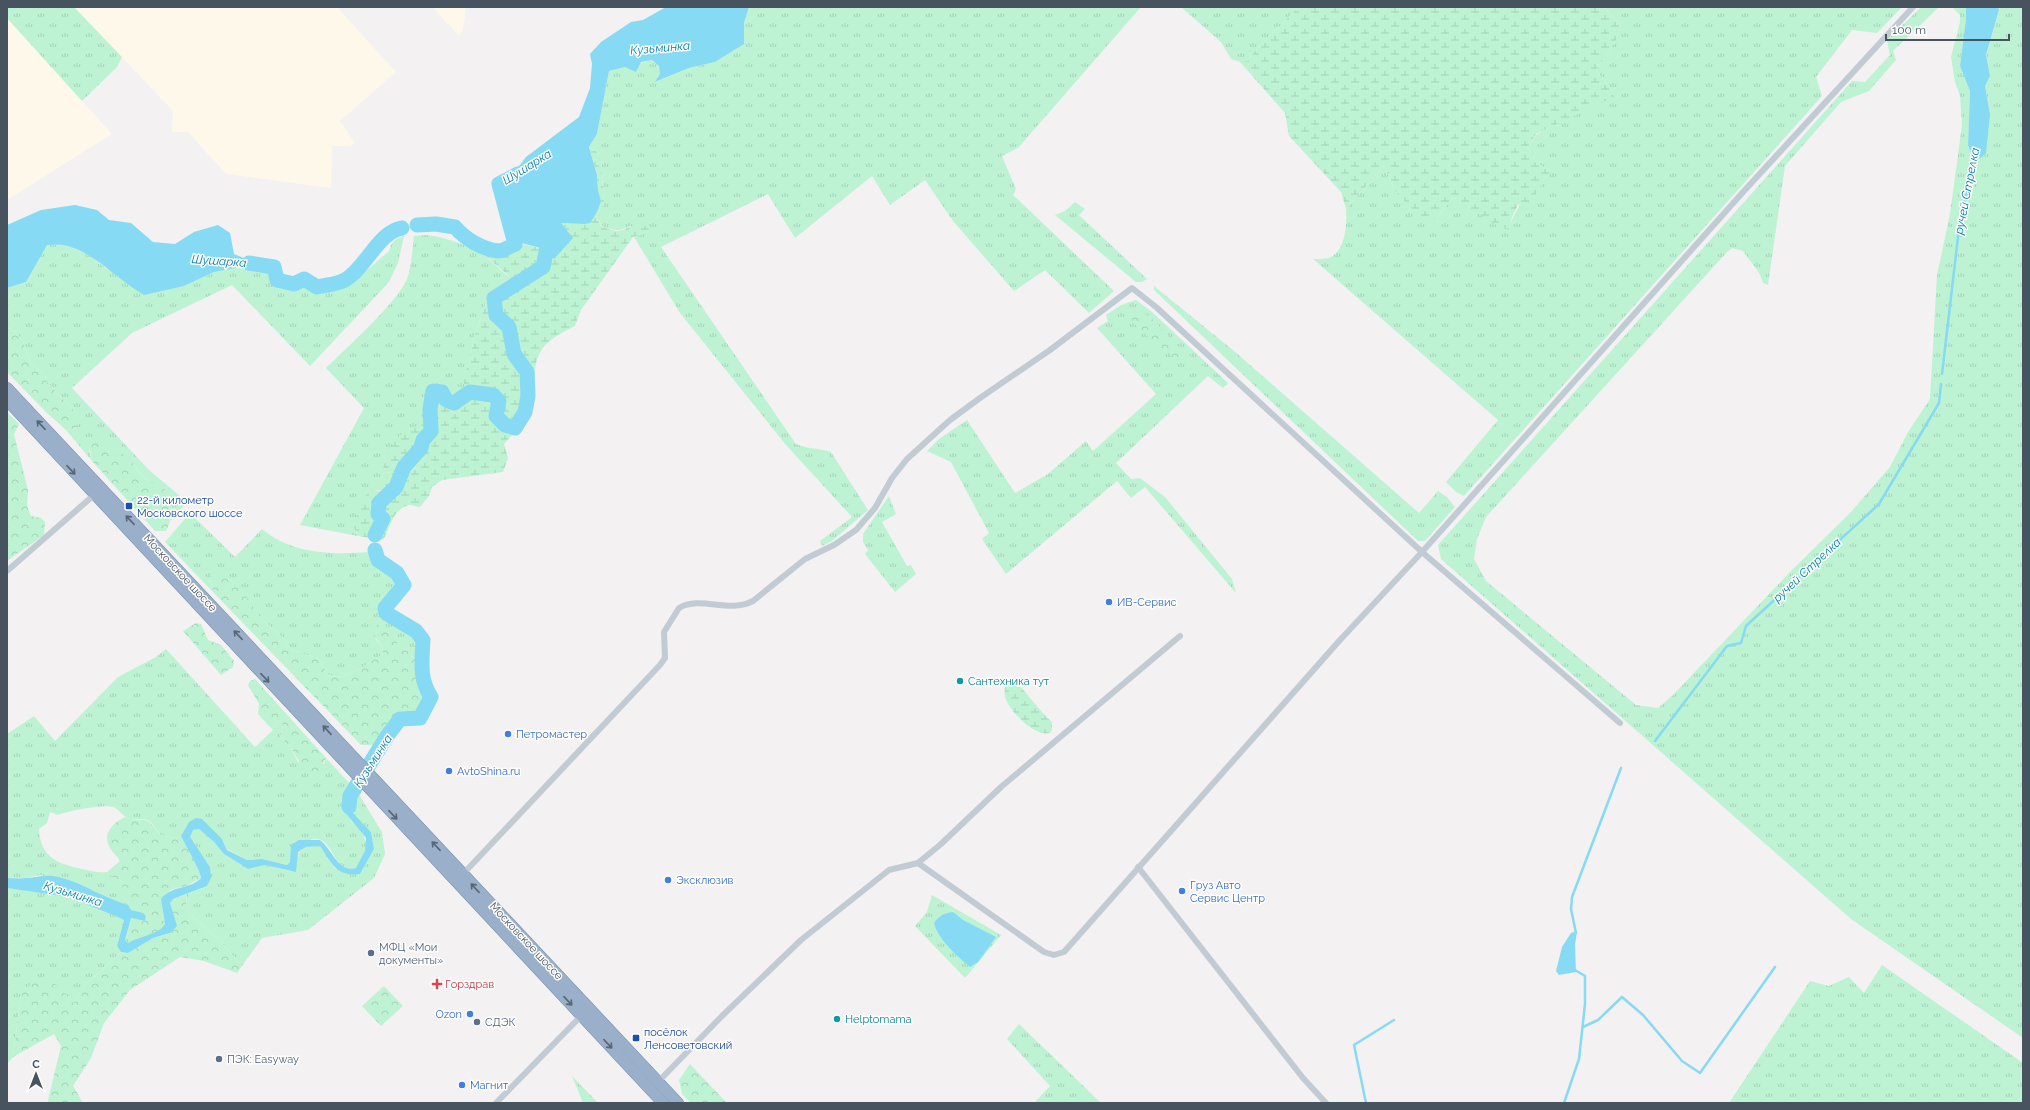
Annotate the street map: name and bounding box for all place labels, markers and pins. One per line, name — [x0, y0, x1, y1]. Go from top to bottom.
place label: 22-й километр Московского шоссе — [137, 494, 243, 520]
marker: 22-й километр Московского шоссе — [124, 501, 134, 511]
place label: ИВ-Сервис — [1117, 596, 1177, 609]
marker: ИВ-Сервис — [1104, 597, 1114, 607]
place label: Сантехника тут — [968, 675, 1050, 688]
marker: Сантехника тут — [955, 676, 965, 686]
place label: Петромастер — [516, 728, 587, 741]
marker: Петромастер — [503, 729, 513, 739]
place label: AvtoShina.ru — [457, 765, 520, 778]
marker: AvtoShina.ru — [444, 766, 454, 776]
place label: Эксклюзив — [676, 874, 733, 887]
marker: Эксклюзив — [663, 875, 673, 885]
place label: Груз Авто Сервис Центр — [1190, 879, 1265, 905]
marker: Груз Авто Сервис Центр — [1177, 886, 1187, 896]
place label: МФЦ «Мои документы» — [379, 941, 443, 967]
marker: МФЦ «Мои документы» — [366, 948, 376, 958]
place label: Горздрав — [445, 978, 494, 991]
marker: Горздрав — [432, 979, 442, 989]
place label: Ozon — [435, 1008, 462, 1021]
marker: Ozon — [465, 1009, 475, 1019]
place label: Helptomama — [845, 1013, 912, 1026]
marker: Helptomama — [832, 1014, 842, 1024]
place label: СДЭК — [485, 1016, 516, 1029]
marker: СДЭК — [472, 1017, 482, 1027]
place label: посёлок Ленсоветовский — [644, 1026, 732, 1052]
marker: посёлок Ленсоветовский — [631, 1033, 641, 1043]
place label: ПЭК: Easyway — [227, 1053, 299, 1066]
marker: ПЭК: Easyway — [214, 1054, 224, 1064]
place label: Магнит — [470, 1079, 509, 1092]
marker: Магнит — [457, 1080, 467, 1090]

